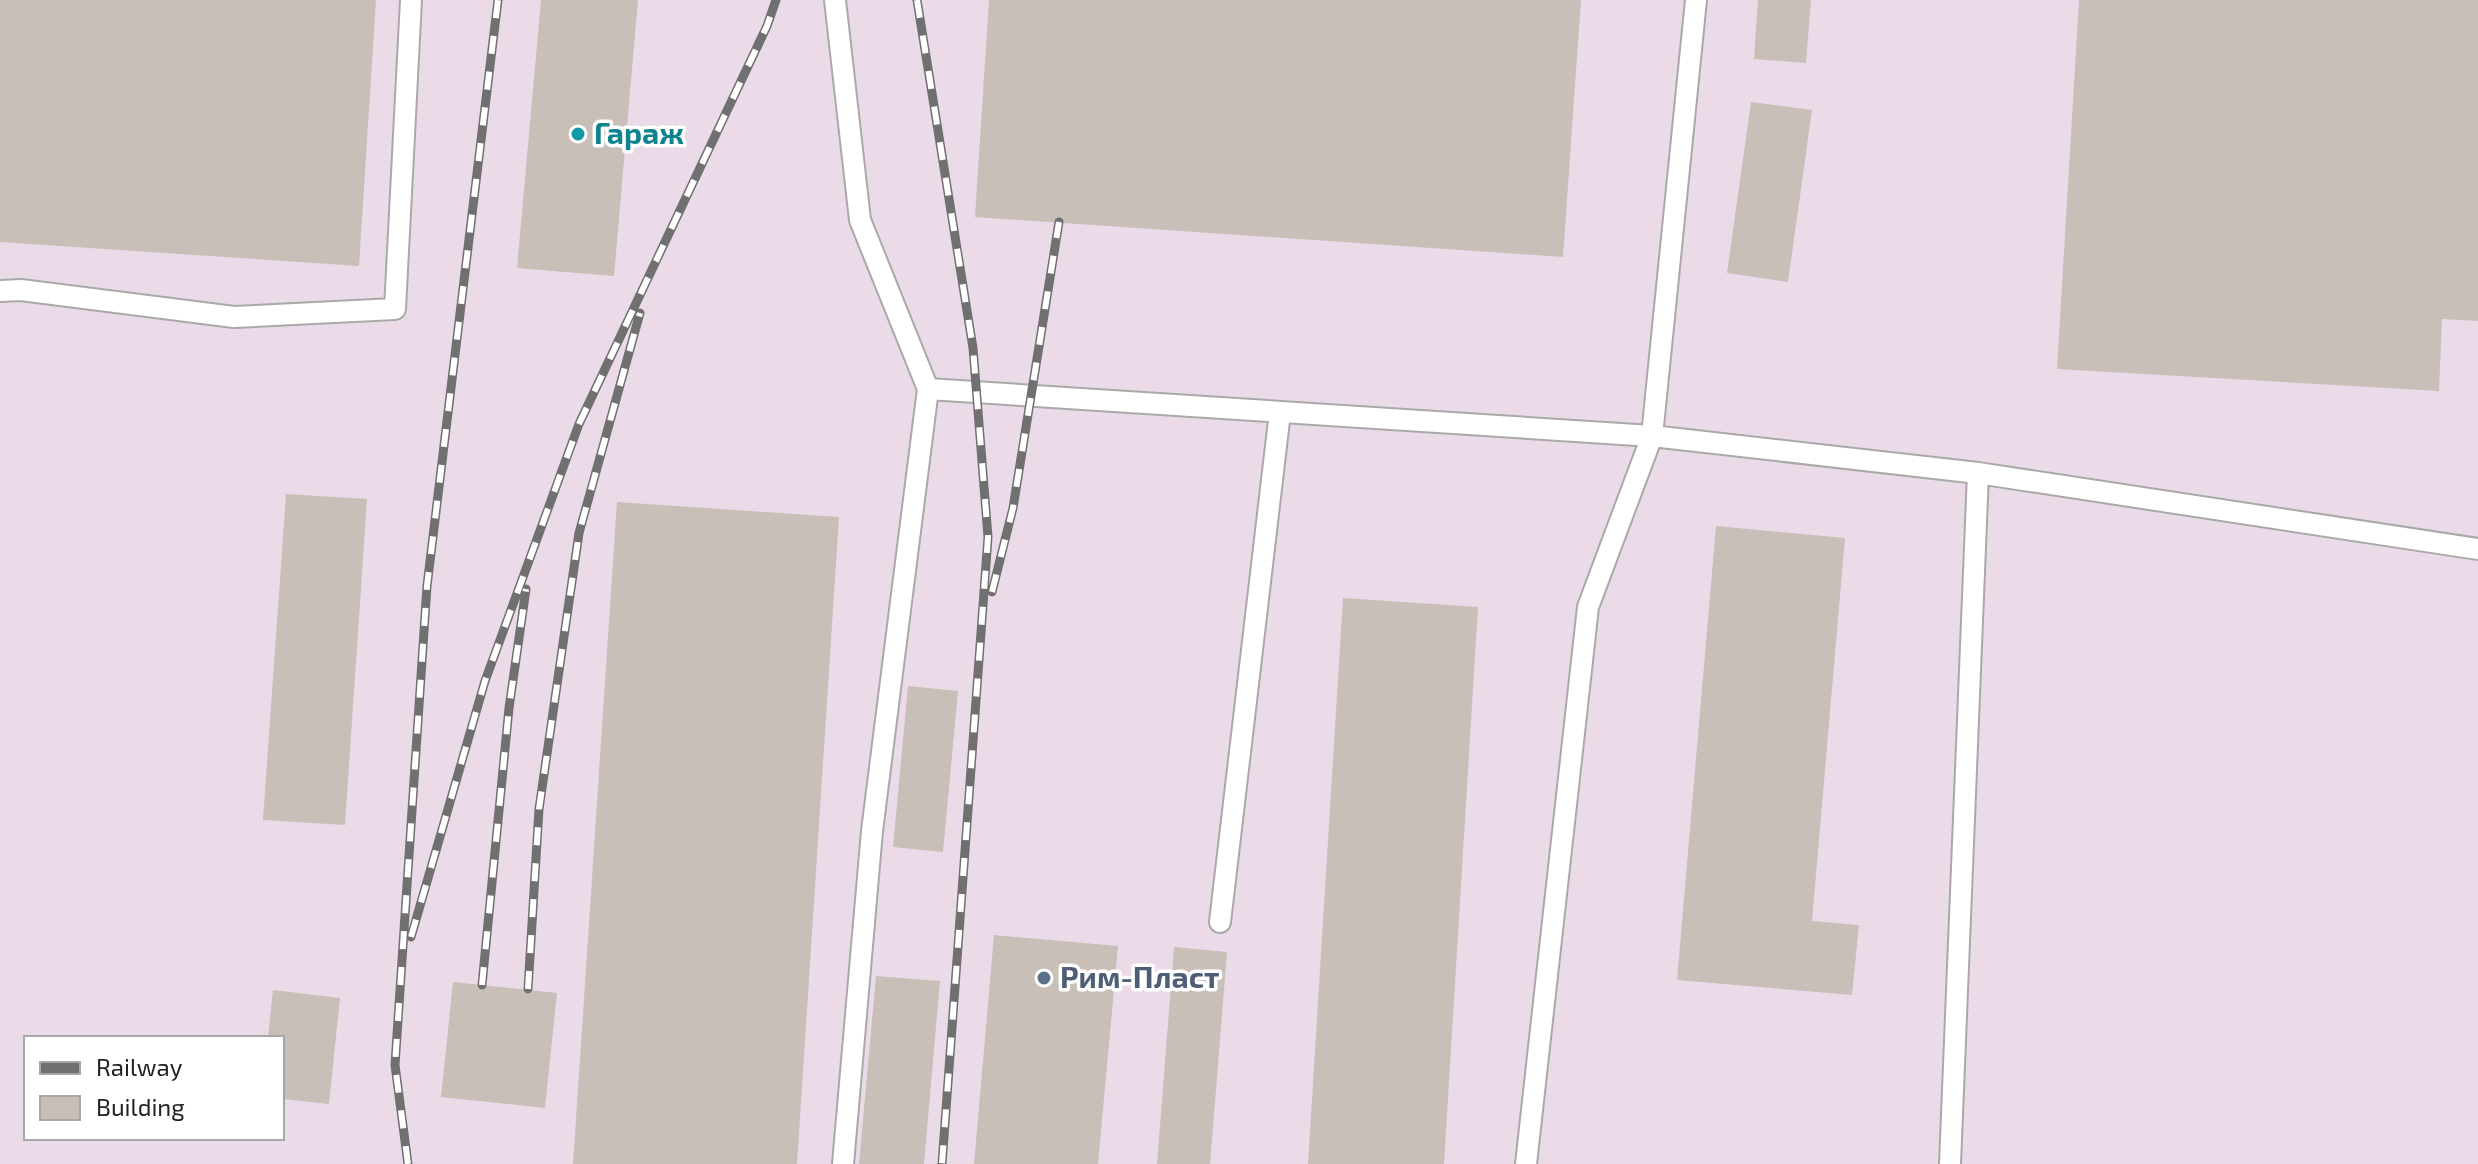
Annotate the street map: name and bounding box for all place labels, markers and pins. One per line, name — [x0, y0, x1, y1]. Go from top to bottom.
place label: Гараж — [594, 114, 684, 150]
marker: Гараж — [569, 125, 587, 143]
place label: Рим-Пласт — [1060, 958, 1219, 994]
marker: Рим-Пласт — [1035, 969, 1053, 987]

